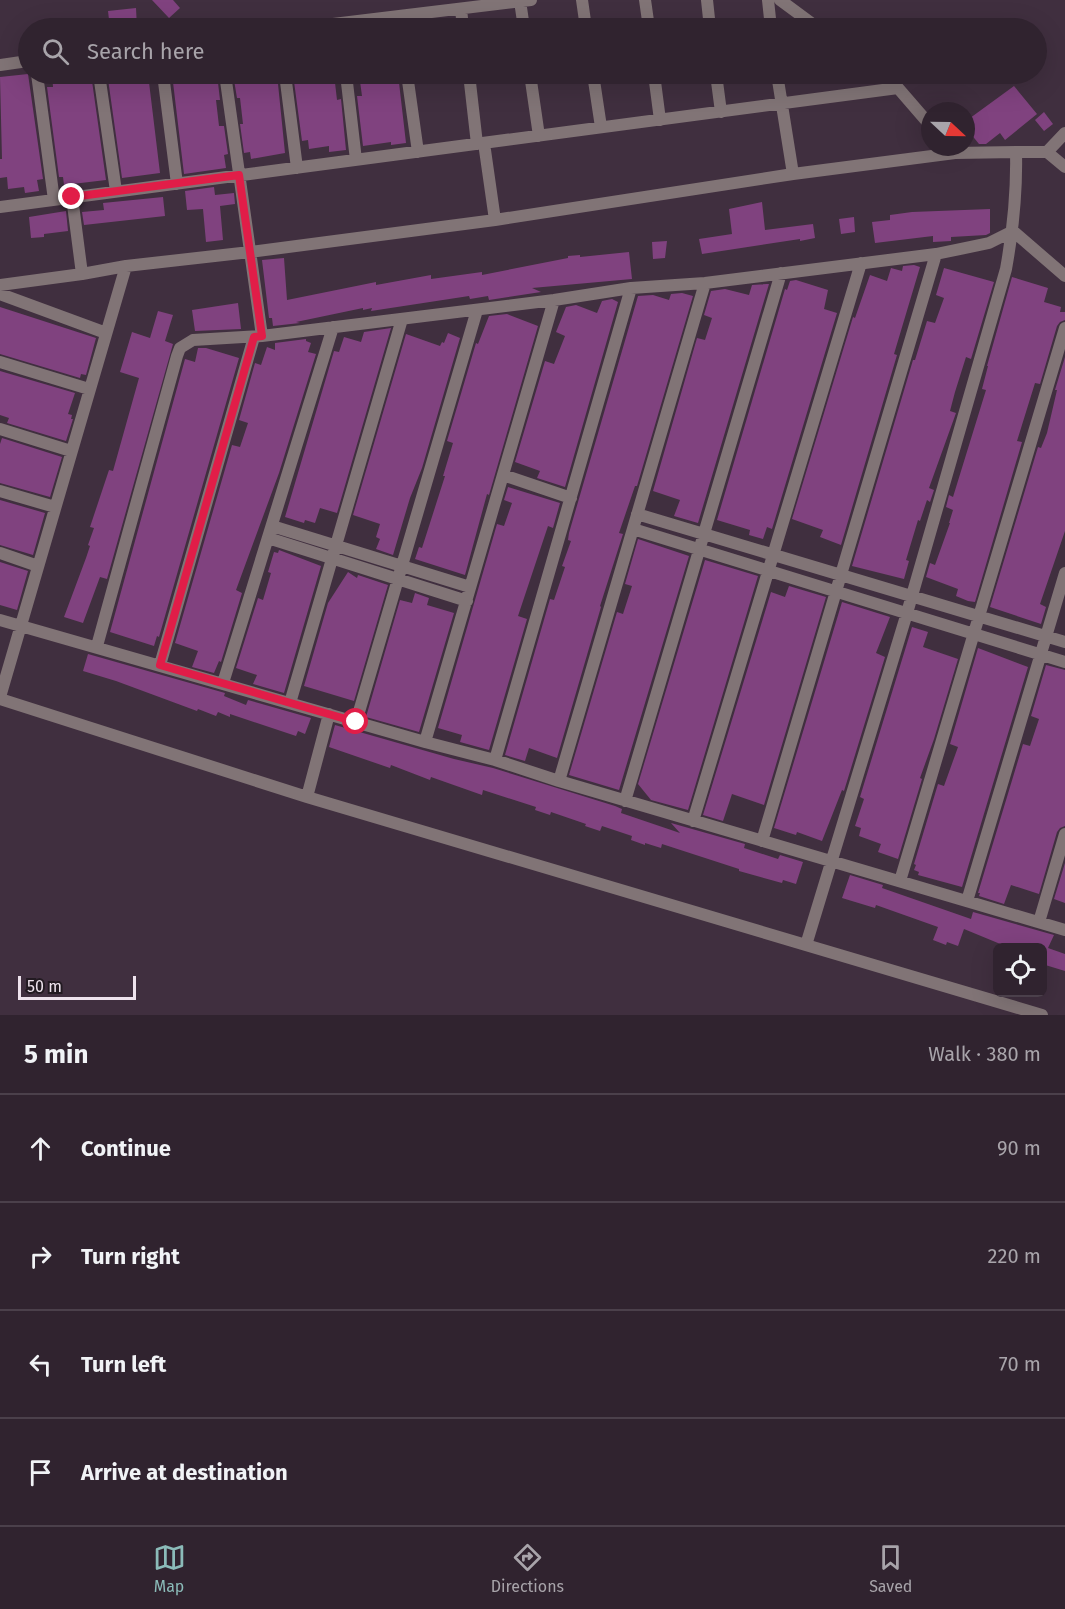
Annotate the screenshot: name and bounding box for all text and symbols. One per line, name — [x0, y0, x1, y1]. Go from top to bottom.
search box — [18, 18, 1047, 84]
icon: search — [39, 35, 72, 68]
text: Search here — [87, 38, 205, 65]
north arrow — [921, 102, 975, 156]
route end — [58, 183, 84, 209]
route start — [342, 708, 368, 734]
map controls — [993, 943, 1047, 997]
button: locate — [993, 943, 1047, 997]
scale bar — [18, 973, 136, 1001]
text: 50 m — [27, 977, 62, 996]
text: 5 min — [24, 1039, 88, 1070]
text: Walk · 380 m — [928, 1042, 1041, 1066]
icon: ahead — [24, 1132, 57, 1165]
text: Continue — [81, 1135, 171, 1162]
text: 90 m — [997, 1136, 1041, 1160]
icon: right — [24, 1240, 57, 1273]
text: Turn right — [81, 1243, 180, 1270]
text: 220 m — [988, 1244, 1041, 1268]
icon: left — [24, 1348, 57, 1381]
text: Turn left — [81, 1351, 166, 1378]
text: 70 m — [999, 1352, 1041, 1376]
icon: arrive — [24, 1456, 57, 1489]
text: Arrive at destination — [81, 1459, 288, 1486]
tab: Map — [153, 1541, 186, 1596]
tab: Directions — [491, 1541, 564, 1596]
tab: Saved — [869, 1541, 912, 1596]

